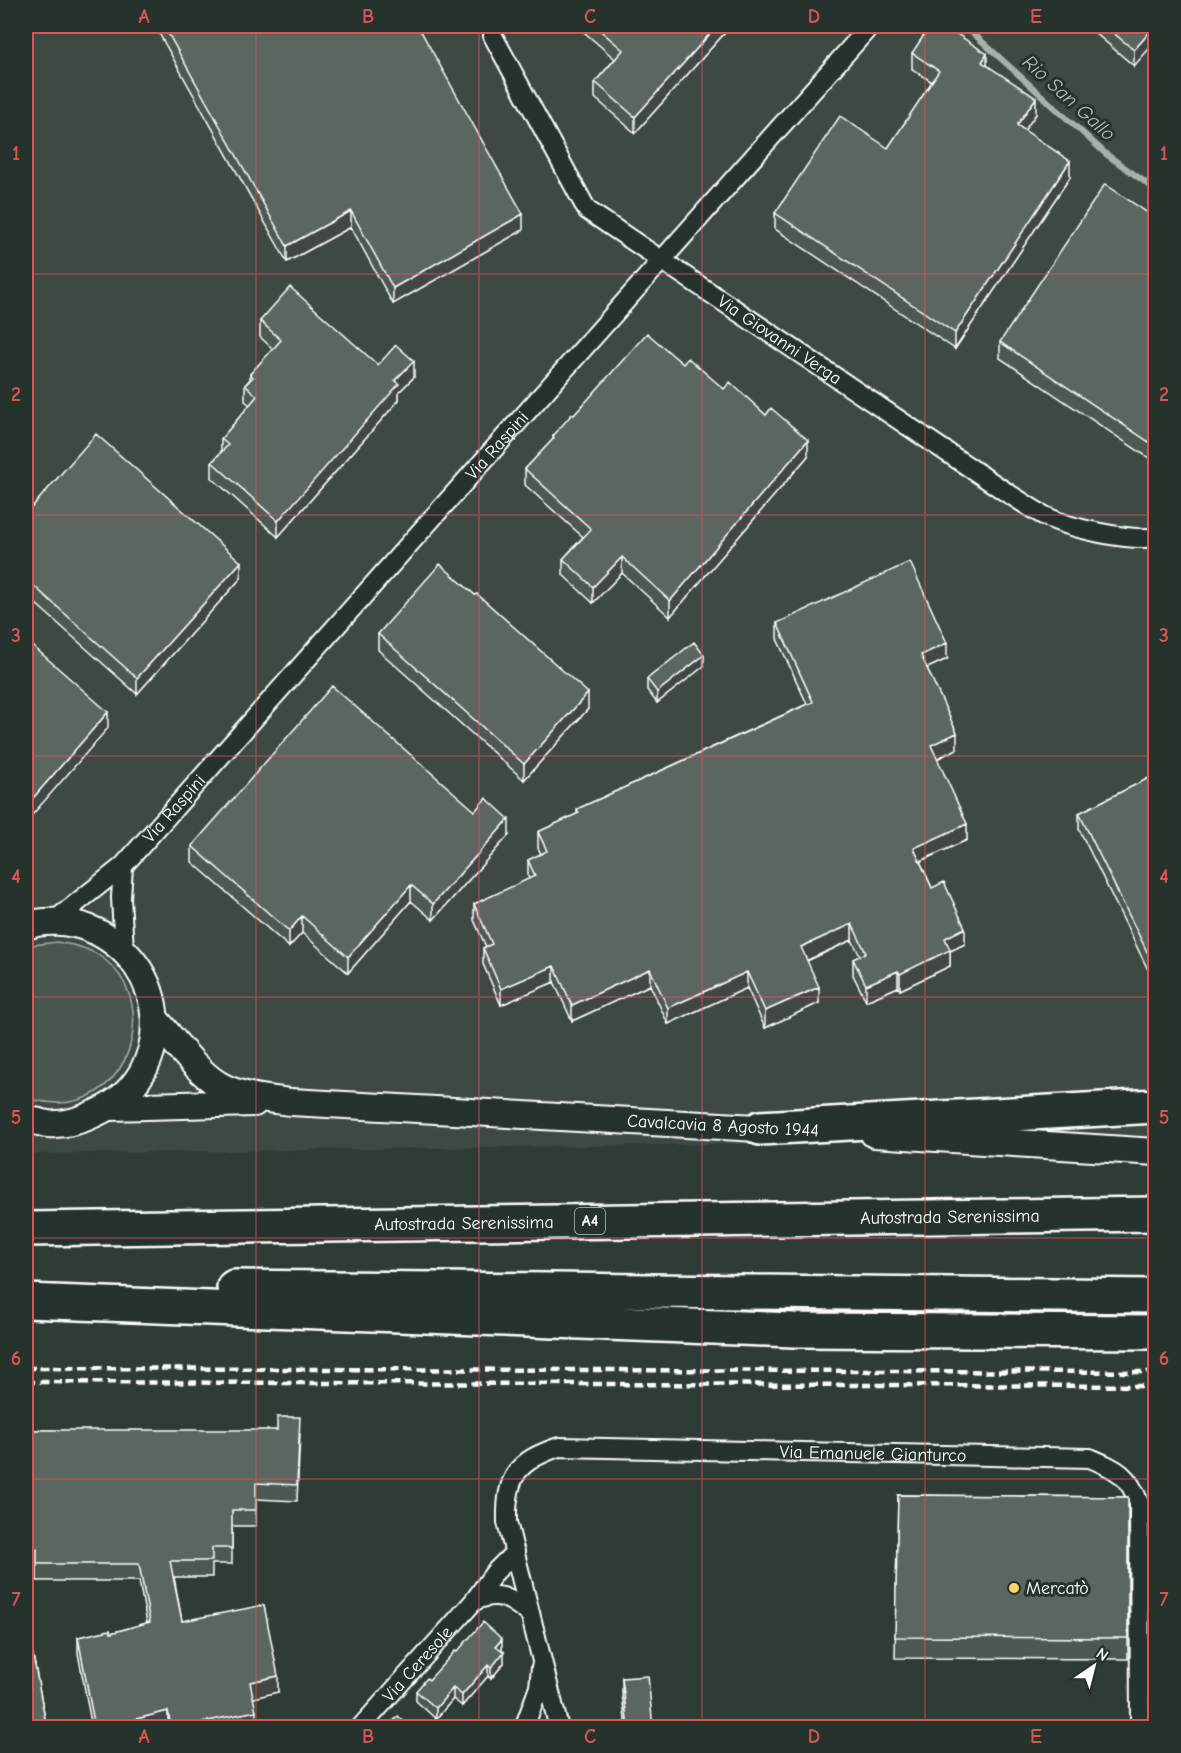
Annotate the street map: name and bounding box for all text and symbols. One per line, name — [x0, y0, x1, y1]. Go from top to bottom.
text: A — [138, 5, 150, 28]
text: B — [362, 5, 374, 28]
text: C — [584, 5, 596, 28]
text: D — [808, 5, 820, 28]
text: E — [1030, 5, 1042, 28]
water label: Rio San Gallo — [1018, 50, 1120, 146]
text: 1 — [12, 142, 20, 165]
text: 1 — [1160, 142, 1168, 165]
street label: Via Giovanni Verga — [714, 290, 846, 389]
text: 2 — [11, 383, 21, 406]
text: 2 — [1159, 383, 1169, 406]
street label: Via Raspini — [461, 407, 533, 484]
text: 3 — [11, 624, 21, 647]
text: 3 — [1159, 624, 1169, 647]
street label: Via Raspini — [138, 770, 210, 847]
text: 4 — [11, 865, 21, 888]
text: 4 — [1159, 865, 1169, 888]
text: 5 — [11, 1106, 21, 1129]
text: 5 — [1159, 1106, 1169, 1129]
street label: Cavalcavia 8 Agosto 1944 — [627, 1110, 819, 1142]
street label: Autostrada Serenissima — [860, 1205, 1040, 1228]
road number: A4 — [575, 1208, 605, 1234]
street label: Autostrada Serenissima — [374, 1211, 554, 1235]
text: 6 — [11, 1347, 21, 1370]
text: 6 — [1159, 1347, 1169, 1370]
street label: Via Emanuele Gianturco — [779, 1441, 967, 1466]
place label: Mercatò — [1026, 1578, 1089, 1599]
marker: Mercatò — [1007, 1581, 1021, 1595]
text: 7 — [12, 1588, 21, 1611]
text: 7 — [1160, 1588, 1169, 1611]
street label: Via Ceresole — [378, 1622, 457, 1706]
north arrow — [1064, 1636, 1124, 1696]
text: N — [1093, 1644, 1111, 1665]
text: A — [138, 1725, 150, 1748]
text: B — [362, 1725, 374, 1748]
text: C — [584, 1725, 596, 1748]
text: D — [808, 1725, 820, 1748]
text: E — [1030, 1725, 1042, 1748]

